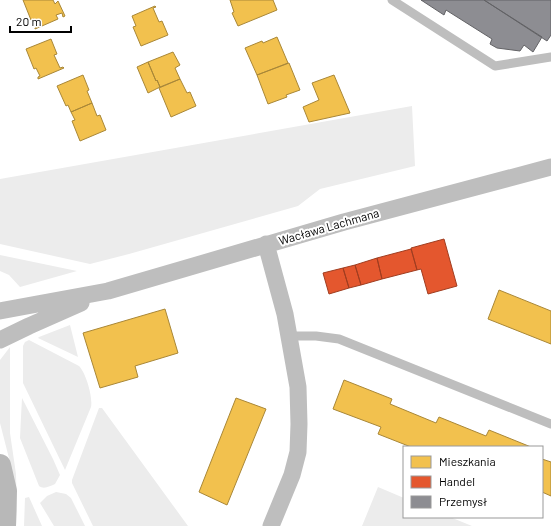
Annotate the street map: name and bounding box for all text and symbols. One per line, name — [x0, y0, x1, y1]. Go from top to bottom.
scale bar — [10, 8, 71, 34]
text: 20 m — [16, 14, 42, 28]
street label: Wacława Lachmana — [277, 205, 381, 247]
legend — [403, 446, 543, 518]
text: Mieszkania — [439, 454, 496, 468]
text: Handel — [439, 474, 475, 488]
text: Przemysł — [439, 494, 487, 508]

